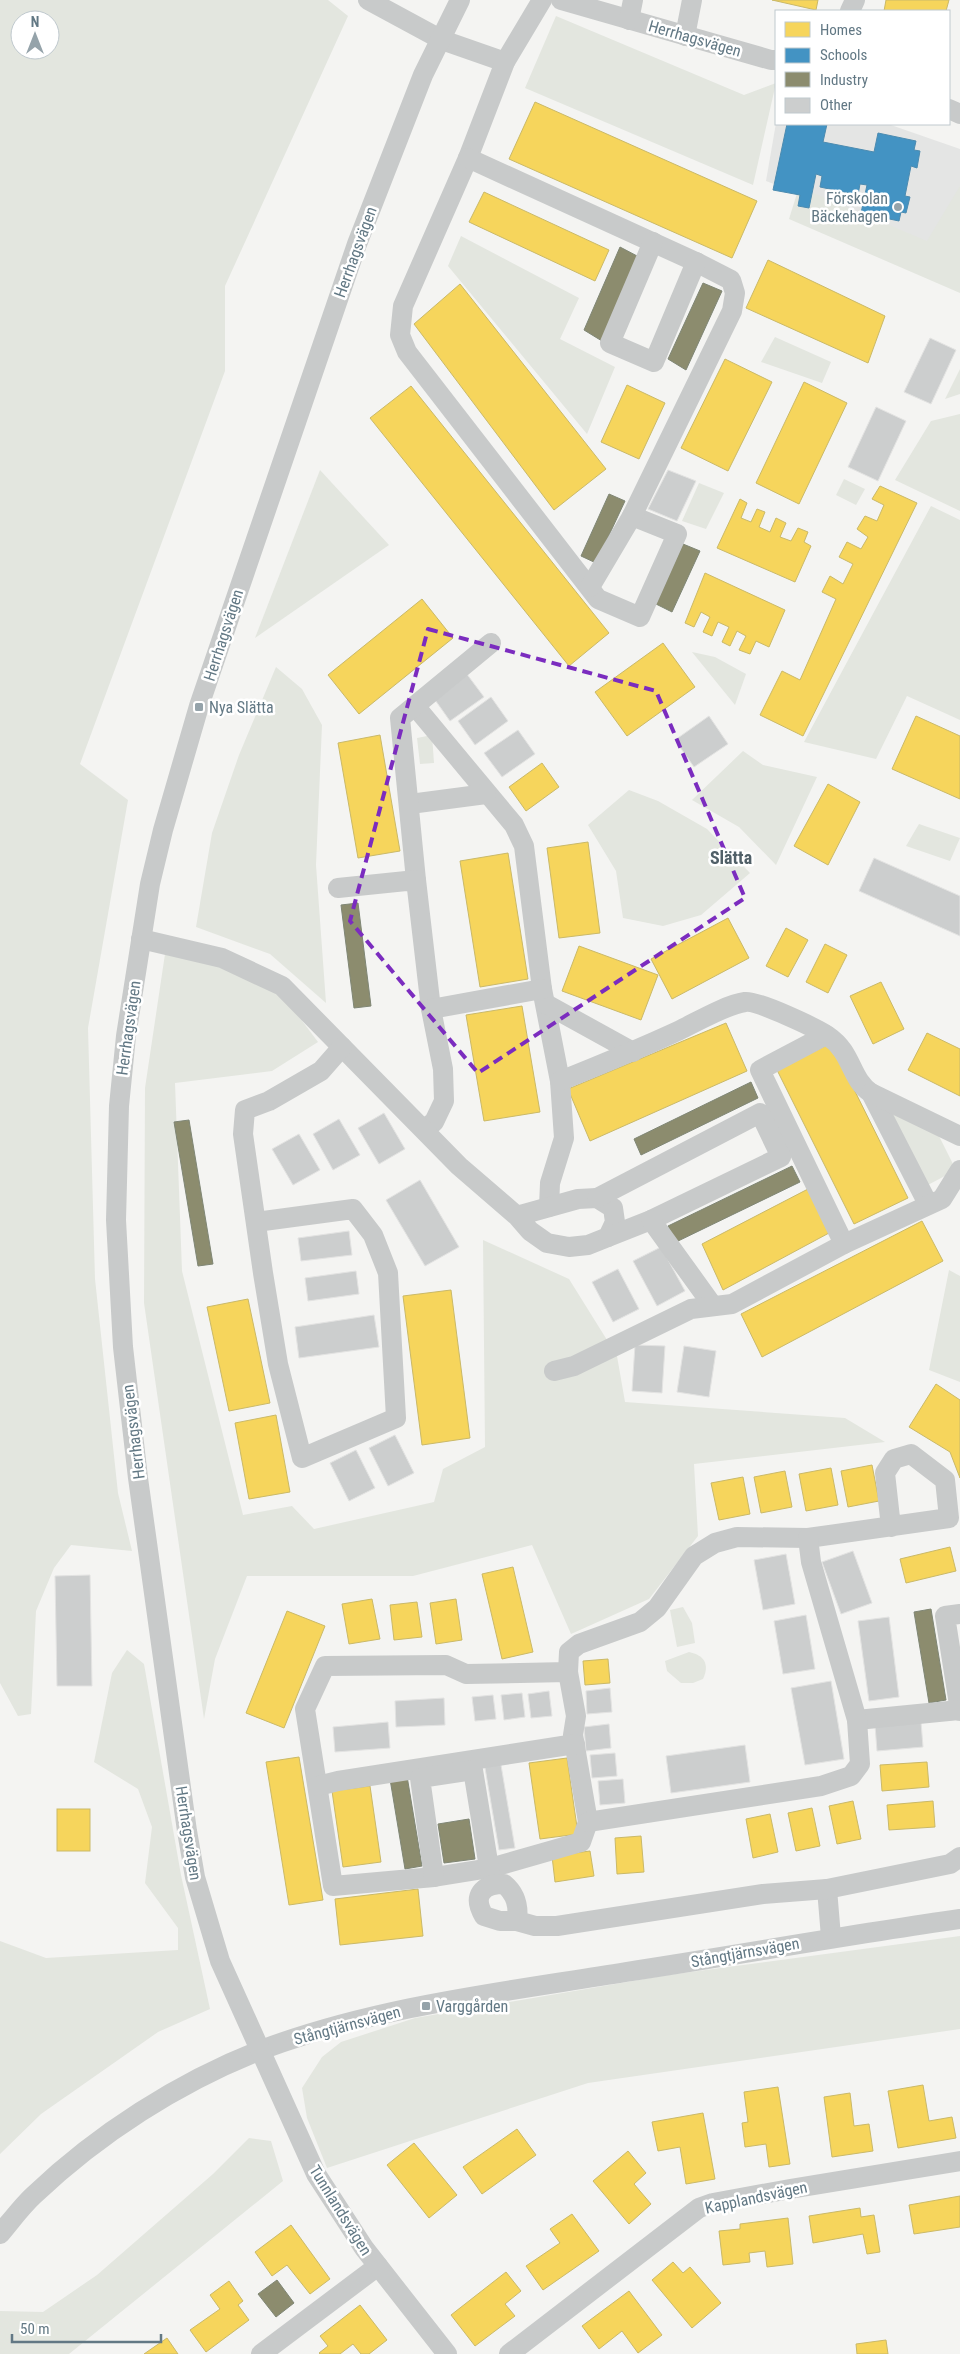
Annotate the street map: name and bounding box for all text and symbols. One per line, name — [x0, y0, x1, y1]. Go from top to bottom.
north arrow — [10, 10, 60, 60]
legend — [775, 10, 950, 125]
text: N — [31, 14, 39, 30]
street label: Herrhagsvägen — [646, 16, 743, 61]
text: Homes — [820, 21, 862, 39]
text: Schools — [820, 46, 867, 64]
text: Industry — [820, 71, 868, 89]
text: Other — [820, 96, 853, 114]
place label: Förskolan Bäckehagen — [811, 189, 888, 226]
marker: Förskolan Bäckehagen — [892, 201, 904, 213]
street label: Herrhagsvägen — [330, 204, 381, 300]
street label: Herrhagsvägen — [200, 587, 247, 683]
place label: Nya Slätta — [209, 698, 274, 717]
marker: Nya Slätta — [193, 701, 205, 713]
district label: Slätta — [710, 847, 752, 868]
street label: Herrhagsvägen — [112, 980, 145, 1077]
street label: Herrhagsvägen — [118, 1383, 149, 1480]
street label: Herrhagsvägen — [172, 1785, 205, 1882]
street label: Stångtjärnsvägen — [689, 1934, 801, 1971]
place label: Varggården — [436, 1997, 508, 2016]
marker: Varggården — [420, 2000, 432, 2012]
street label: Stångtjärnsvägen — [292, 2002, 403, 2049]
street label: Tunnlandsvägen — [305, 2162, 376, 2259]
street label: Kapplandsvägen — [703, 2177, 809, 2218]
scale bar — [12, 2312, 161, 2344]
text: 50 m — [20, 2320, 50, 2338]

